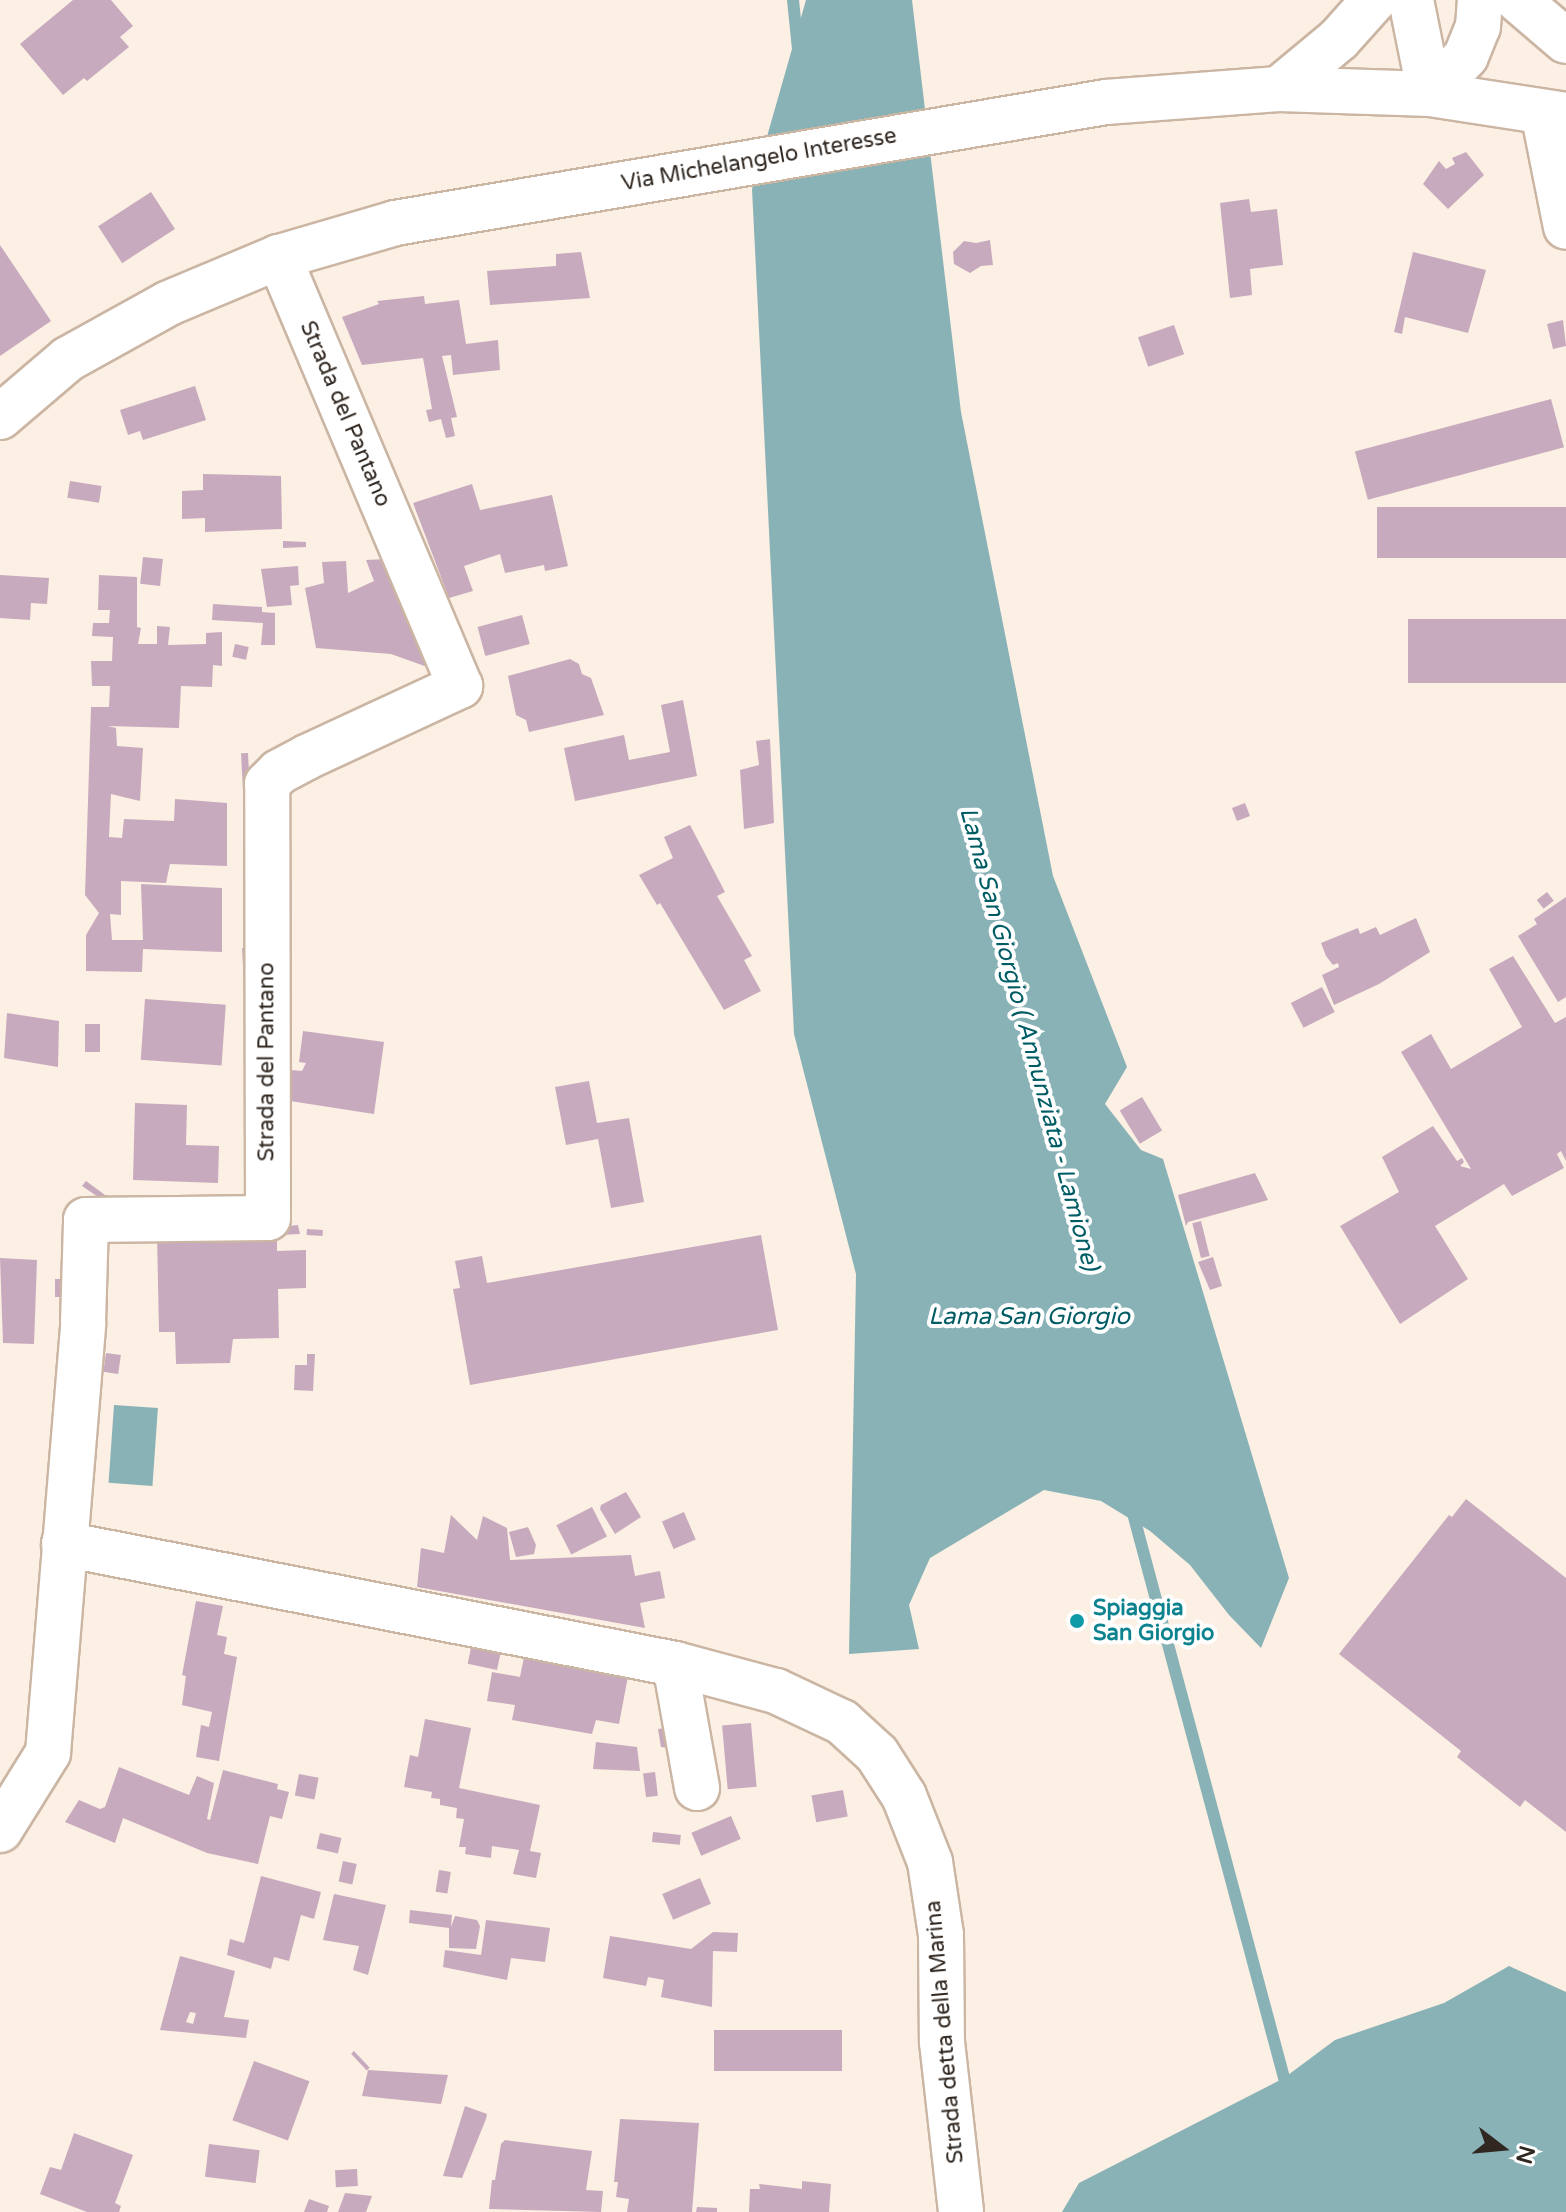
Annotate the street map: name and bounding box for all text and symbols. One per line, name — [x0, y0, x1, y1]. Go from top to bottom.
street label: Via Michelangelo Interesse — [619, 123, 899, 197]
street label: Strada del Pantano — [294, 317, 396, 511]
water label: Lama San Giorgio ( Annunziata - Lamione) — [953, 804, 1105, 1274]
street label: Strada del Pantano — [254, 962, 280, 1162]
water label: Lama San Giorgio — [928, 1303, 1130, 1331]
place label: Spiaggia San Giorgio — [1093, 1595, 1214, 1646]
marker: Spiaggia San Giorgio — [1068, 1612, 1086, 1630]
street label: Strada detta della Marina — [920, 1899, 970, 2165]
north arrow — [1462, 2108, 1542, 2188]
text: N — [1510, 2143, 1540, 2167]

